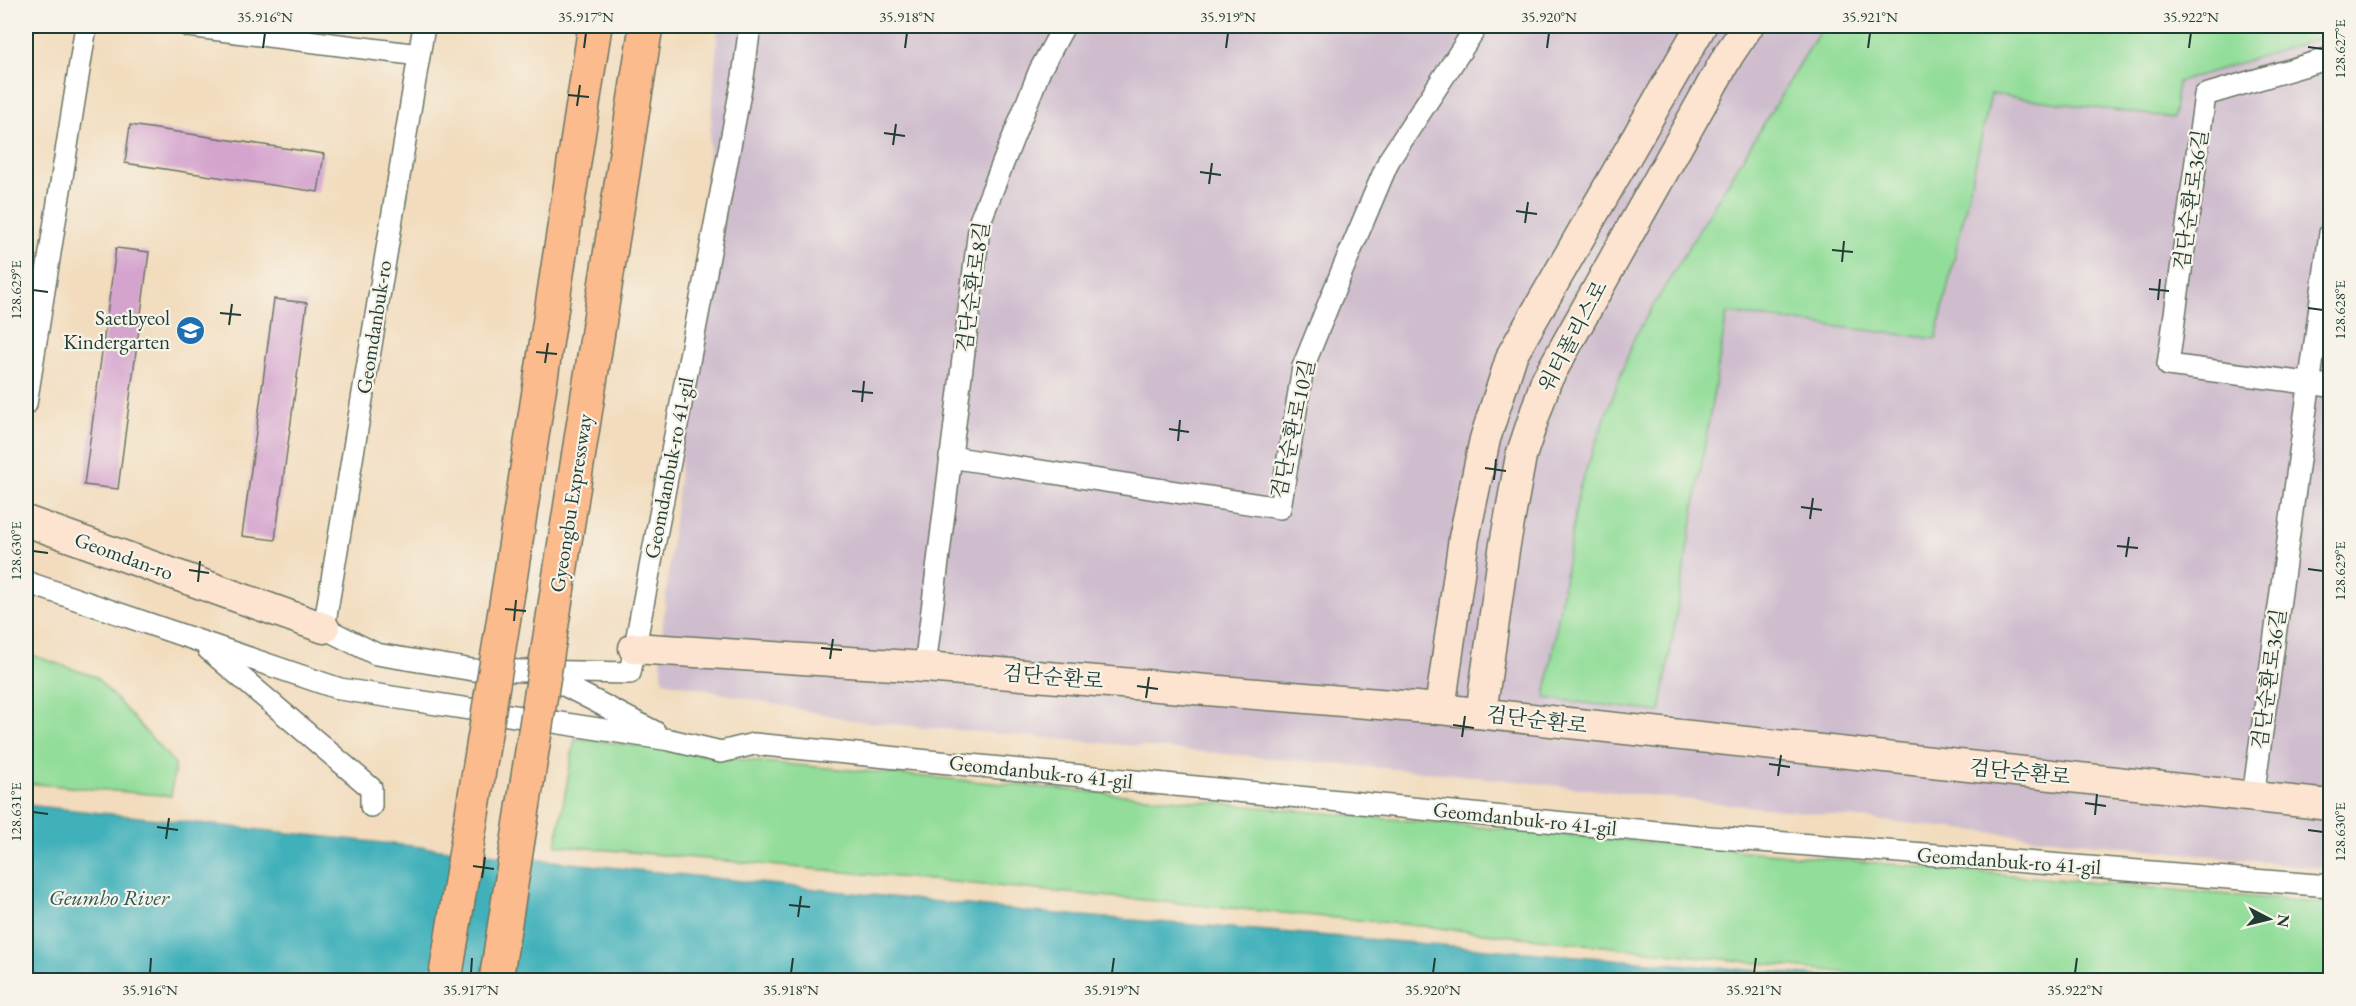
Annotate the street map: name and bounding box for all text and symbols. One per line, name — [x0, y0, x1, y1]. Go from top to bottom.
text: 35.916°N — [237, 7, 293, 26]
text: 35.917°N — [558, 7, 614, 26]
text: 35.918°N — [879, 7, 935, 26]
text: 35.919°N — [1200, 7, 1256, 26]
text: 35.920°N — [1521, 7, 1577, 26]
text: 35.921°N — [1842, 7, 1898, 26]
text: 35.922°N — [2163, 7, 2219, 26]
text: 128.627°E — [2330, 19, 2349, 79]
street label: 검단순환로36길 — [2167, 128, 2214, 272]
street label: 검단순환로8길 — [950, 220, 995, 354]
street label: Geomdanbuk-ro — [350, 258, 397, 396]
text: 128.629°E — [6, 260, 25, 320]
street label: 워터폴리스로 — [1532, 276, 1613, 396]
text: 128.628°E — [2330, 280, 2349, 340]
place label: Saetbyeol Kindergarten — [63, 304, 170, 355]
school or university icon: Saetbyeol Kindergarten — [175, 314, 207, 346]
street label: 검단순환로10길 — [1265, 357, 1320, 501]
street label: Geomdanbuk-ro 41-gil — [638, 375, 699, 561]
street label: Gyeongbu Expressway — [543, 411, 598, 594]
text: 128.630°E — [6, 521, 25, 581]
street label: Geomdan-ro — [71, 525, 177, 586]
text: 128.629°E — [2330, 541, 2349, 601]
street label: 검단순환로36길 — [2245, 607, 2292, 751]
street label: 검단순환로 — [1001, 659, 1105, 694]
street label: 검단순환로 — [1485, 700, 1589, 739]
street label: Geomdanbuk-ro 41-gil — [948, 748, 1134, 795]
street label: 검단순환로 — [1968, 753, 2072, 790]
text: 128.631°E — [6, 782, 25, 842]
street label: Geomdanbuk-ro 41-gil — [1432, 795, 1618, 842]
text: 128.630°E — [2330, 802, 2349, 862]
street label: Geomdanbuk-ro 41-gil — [1916, 841, 2102, 880]
water label: Geumho River — [49, 883, 171, 912]
north arrow — [2239, 889, 2299, 949]
text: N — [2272, 913, 2295, 929]
text: 35.916°N — [122, 980, 178, 999]
text: 35.917°N — [443, 980, 499, 999]
text: 35.918°N — [763, 980, 819, 999]
text: 35.919°N — [1084, 980, 1140, 999]
text: 35.920°N — [1405, 980, 1461, 999]
text: 35.921°N — [1726, 980, 1782, 999]
text: 35.922°N — [2047, 980, 2103, 999]

